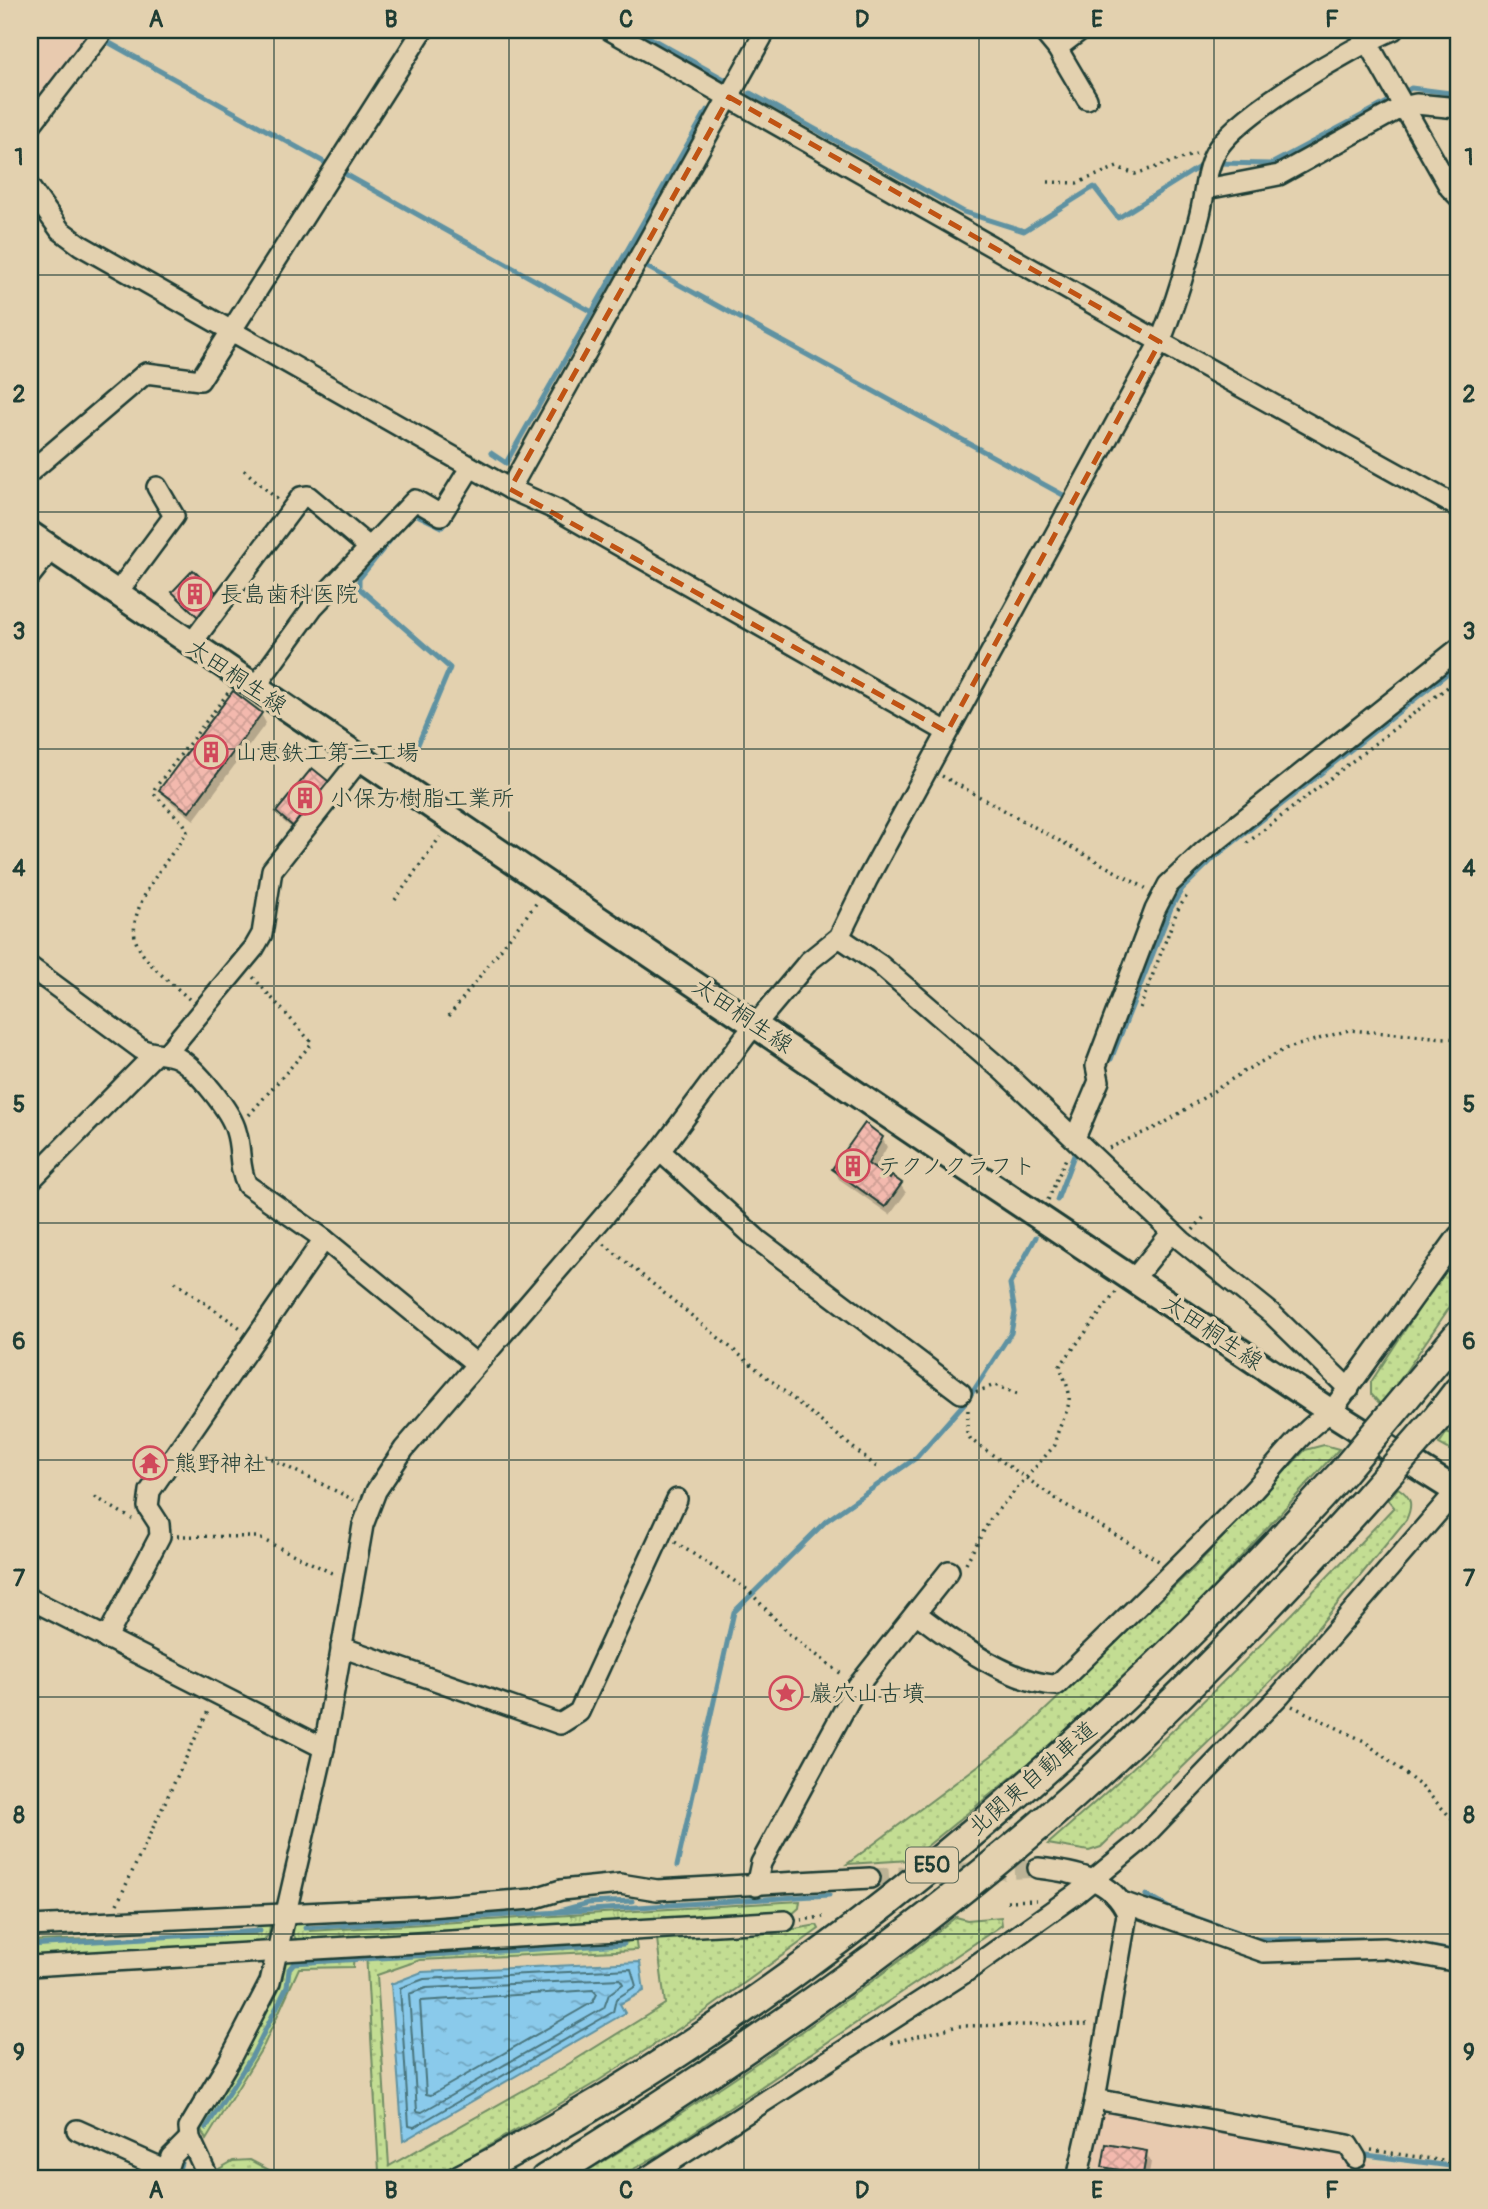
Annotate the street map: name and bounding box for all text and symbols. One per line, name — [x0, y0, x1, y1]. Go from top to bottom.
text: A — [149, 5, 164, 34]
text: B — [384, 5, 398, 34]
text: C — [619, 5, 633, 34]
text: D — [855, 5, 869, 34]
text: E — [1091, 5, 1103, 34]
text: F — [1325, 5, 1339, 34]
text: 1 — [15, 143, 24, 172]
text: 1 — [1465, 143, 1474, 172]
text: 2 — [13, 380, 26, 409]
text: 2 — [1463, 380, 1476, 409]
building icon: 長島歯科医院 — [176, 575, 214, 613]
place label: 長島歯科医院 — [220, 580, 358, 609]
text: 3 — [13, 617, 25, 646]
text: 3 — [1463, 617, 1475, 646]
street label: 太田桐生線 — [181, 632, 292, 721]
building icon: 山恵鉄工第三工場 — [192, 733, 230, 771]
place label: 山恵鉄工第三工場 — [235, 738, 419, 767]
building icon: 小保方樹脂工業所 — [286, 779, 324, 817]
place label: 小保方樹脂工業所 — [330, 784, 514, 813]
text: 4 — [12, 854, 26, 883]
text: 4 — [1462, 854, 1476, 883]
street label: 太田桐生線 — [687, 971, 798, 1060]
text: 5 — [13, 1090, 25, 1119]
text: 5 — [1463, 1090, 1475, 1119]
building icon: テクノクラフト — [834, 1147, 872, 1185]
place label: テクノクラフト — [878, 1152, 1036, 1181]
street label: 太田桐生線 — [1157, 1288, 1268, 1377]
text: 6 — [12, 1327, 26, 1356]
text: 6 — [1462, 1327, 1476, 1356]
temple icon: 熊野神社 — [131, 1444, 169, 1482]
place label: 熊野神社 — [174, 1449, 266, 1478]
text: 7 — [13, 1564, 26, 1593]
text: 7 — [1463, 1564, 1476, 1593]
place icon: 巖穴山古墳 — [767, 1674, 805, 1712]
place label: 巖穴山古墳 — [810, 1679, 925, 1708]
street label: 北関東自動車道 — [962, 1715, 1103, 1842]
text: 8 — [13, 1801, 25, 1830]
text: 8 — [1463, 1801, 1475, 1830]
road number: E50 — [906, 1848, 958, 1882]
text: 9 — [13, 2038, 25, 2067]
text: 9 — [1463, 2038, 1475, 2067]
text: A — [149, 2176, 164, 2205]
text: B — [384, 2176, 398, 2205]
text: C — [619, 2176, 633, 2205]
text: D — [855, 2176, 869, 2205]
text: E — [1091, 2176, 1103, 2205]
text: F — [1325, 2176, 1339, 2205]

